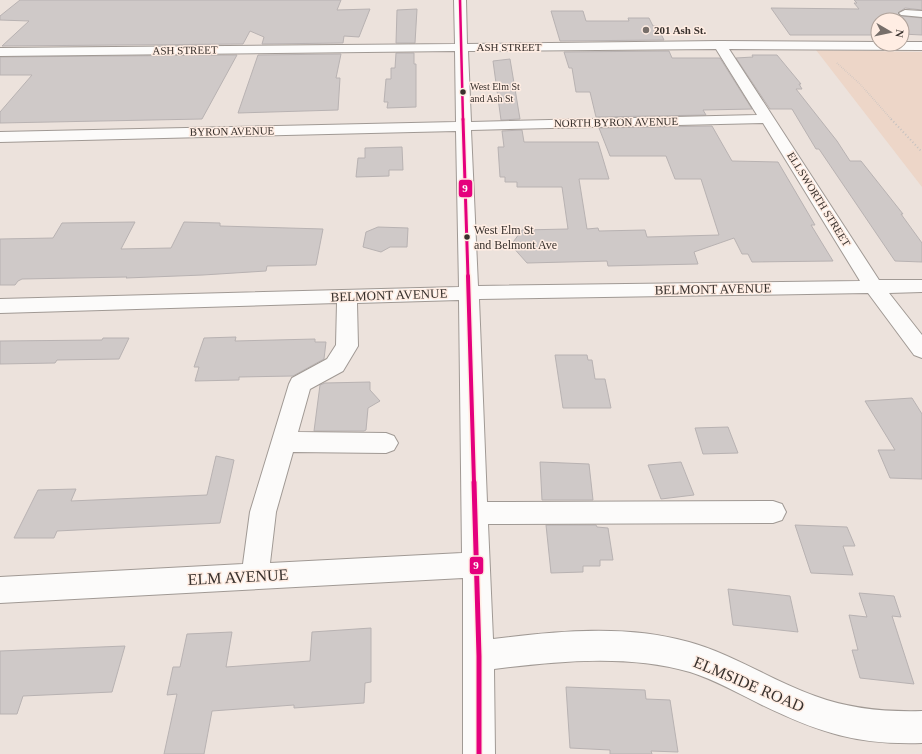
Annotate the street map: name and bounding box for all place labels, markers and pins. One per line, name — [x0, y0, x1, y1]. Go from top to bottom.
place label: 201 Ash St. — [654, 24, 707, 36]
marker: 201 Ash St. — [641, 25, 651, 35]
place label: West Elm St and Ash St — [470, 81, 520, 104]
marker: West Elm St and Ash St — [458, 87, 468, 97]
place label: West Elm St and Belmont Ave — [474, 223, 557, 252]
marker: West Elm St and Belmont Ave — [462, 232, 472, 242]

